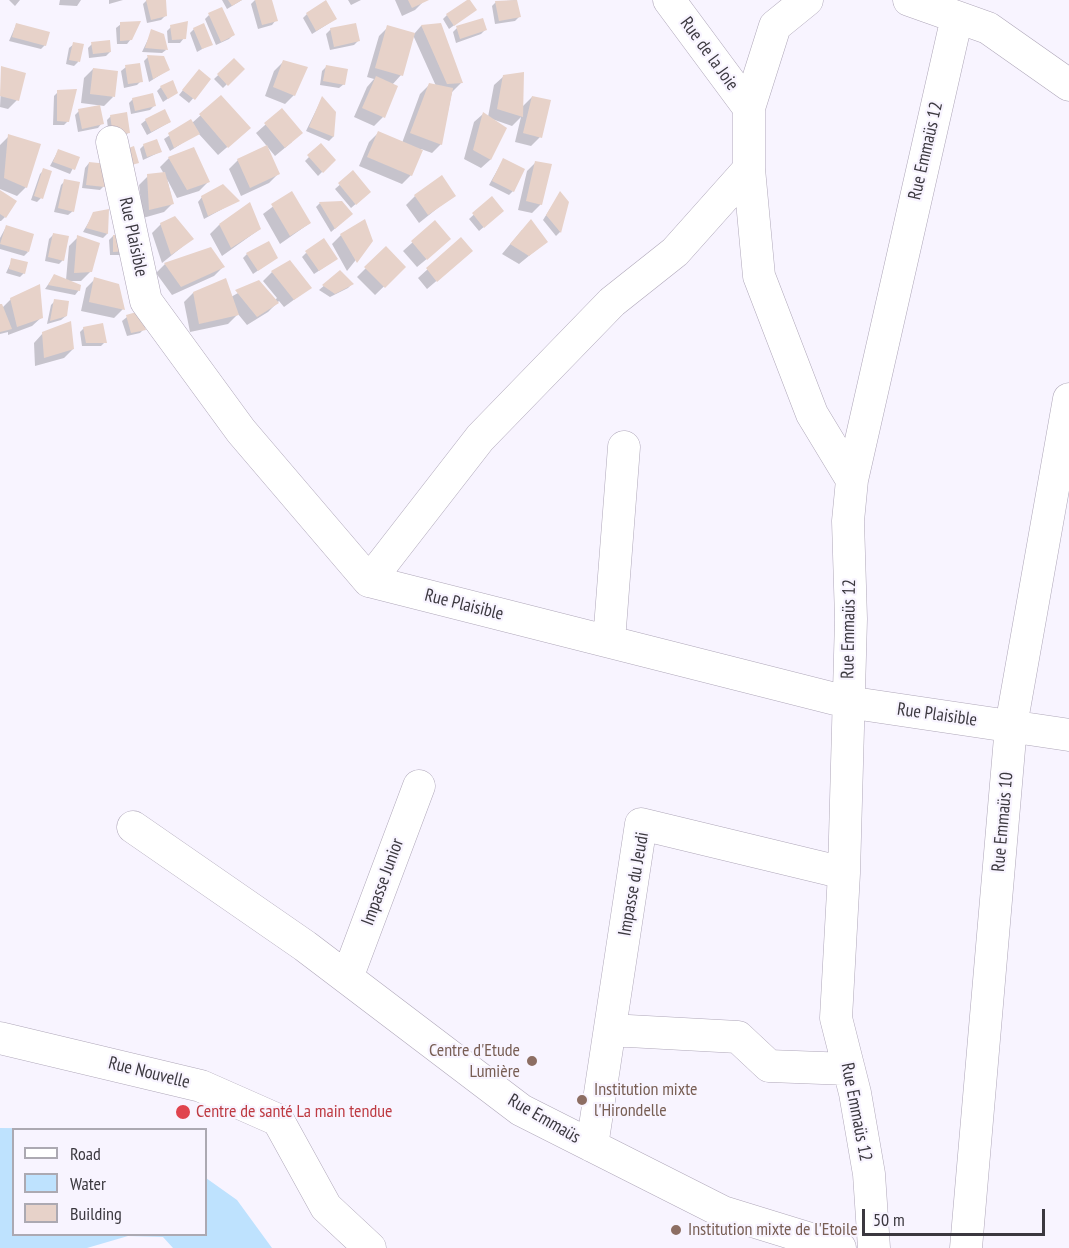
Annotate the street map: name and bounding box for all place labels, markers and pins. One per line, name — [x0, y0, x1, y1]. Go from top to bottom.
place label: Centre d'Etude Lumière — [429, 1040, 520, 1082]
marker: Centre d'Etude Lumière — [525, 1054, 539, 1068]
place label: Institution mixte l'Hirondelle — [594, 1079, 697, 1122]
marker: Institution mixte l'Hirondelle — [575, 1093, 589, 1107]
place label: Centre de santé La main tendue — [196, 1101, 392, 1123]
marker: Centre de santé La main tendue — [174, 1103, 192, 1121]
place label: Institution mixte de l'Etoile — [688, 1219, 858, 1241]
marker: Institution mixte de l'Etoile — [669, 1223, 683, 1237]

